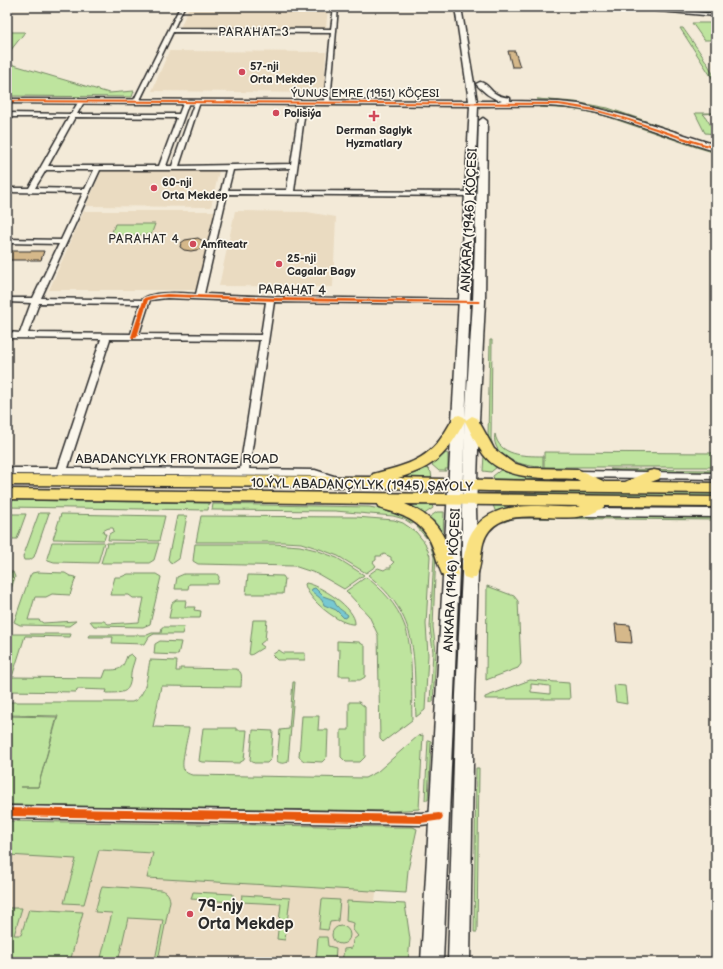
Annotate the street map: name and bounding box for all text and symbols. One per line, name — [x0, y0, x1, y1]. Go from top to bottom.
district label: PARAHAT 3 — [218, 25, 290, 40]
place label: 57-nji Orta Mekdep — [250, 60, 316, 86]
marker: 57-nji Orta Mekdep — [237, 67, 247, 77]
street label: ÝUNUS EMRE (1951) KÖÇESI — [290, 86, 440, 100]
place label: Polisiýa — [284, 107, 321, 120]
marker: Polisiýa — [271, 108, 281, 118]
marker: Derman Saglyk Hyzmatlary — [368, 110, 380, 122]
place label: Derman Saglyk Hyzmatlary — [336, 124, 412, 150]
street label: ANKARA (1946) KÖÇESI — [457, 148, 481, 293]
place label: 60-nji Orta Mekdep — [162, 176, 228, 202]
marker: 60-nji Orta Mekdep — [149, 183, 159, 193]
district label: PARAHAT 4 — [108, 232, 180, 247]
place label: Amfiteatr — [200, 238, 248, 251]
marker: Amfiteatr — [188, 239, 198, 249]
place label: 25-nji Cagalar Bagy — [287, 252, 355, 278]
marker: 25-nji Cagalar Bagy — [274, 259, 284, 269]
street label: PARAHAT 4 — [258, 281, 326, 299]
street label: ABADANCYLYK FRONTAGE ROAD — [76, 451, 278, 467]
street label: 10 ÝYL ABADANÇYLYK (1945) ŞAÝOLY — [251, 474, 473, 495]
street label: ANKARA (1946) KÖÇESI — [440, 508, 464, 653]
place label: 79-njy Orta Mekdep — [198, 897, 294, 934]
marker: 79-njy Orta Mekdep — [185, 909, 195, 919]

